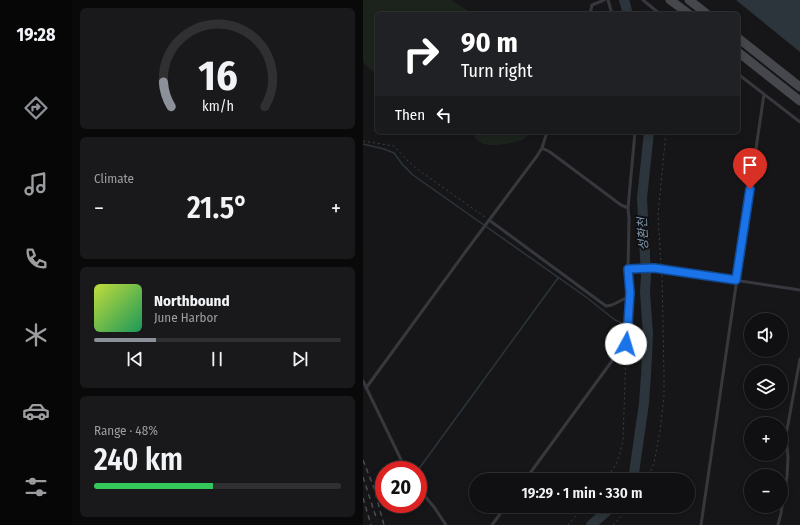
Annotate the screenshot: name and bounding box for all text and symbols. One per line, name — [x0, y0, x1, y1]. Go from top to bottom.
text: 19:28 — [17, 24, 55, 46]
text: 90 m — [461, 26, 518, 59]
icon: right — [395, 28, 447, 80]
text: 16 — [198, 50, 237, 100]
text: Turn right — [461, 60, 533, 82]
icon: directions — [22, 94, 50, 122]
text: km/h — [202, 97, 233, 114]
icon: left — [433, 104, 455, 126]
text: Then — [395, 106, 425, 124]
pin — [733, 148, 767, 189]
icon: arrive — [739, 154, 761, 176]
icon: music — [22, 170, 50, 198]
text: Climate — [94, 171, 134, 186]
text: 21.5° — [187, 190, 248, 226]
text: − — [94, 195, 104, 222]
text: + — [331, 195, 341, 222]
water label: 성환천 — [635, 215, 651, 251]
icon: phone — [22, 245, 50, 273]
text: Northbound — [154, 292, 230, 310]
text: June Harbor — [154, 310, 218, 325]
map controls — [744, 313, 788, 513]
button: sound — [744, 313, 788, 357]
icon: climate — [22, 321, 50, 349]
position arrow — [605, 323, 647, 365]
icon: previous — [124, 348, 146, 370]
icon: pause — [206, 348, 228, 370]
icon: next — [289, 348, 311, 370]
button: layers — [744, 365, 788, 409]
icon: car — [22, 397, 50, 425]
button: + — [744, 417, 788, 461]
text: Range · 48% — [94, 423, 158, 438]
text: 240 km — [94, 442, 183, 478]
speed limit sign: 20 — [375, 461, 427, 513]
button: − — [744, 469, 788, 513]
icon: filters — [22, 473, 50, 501]
text: 19:29 · 1 min · 330 m — [522, 484, 642, 502]

